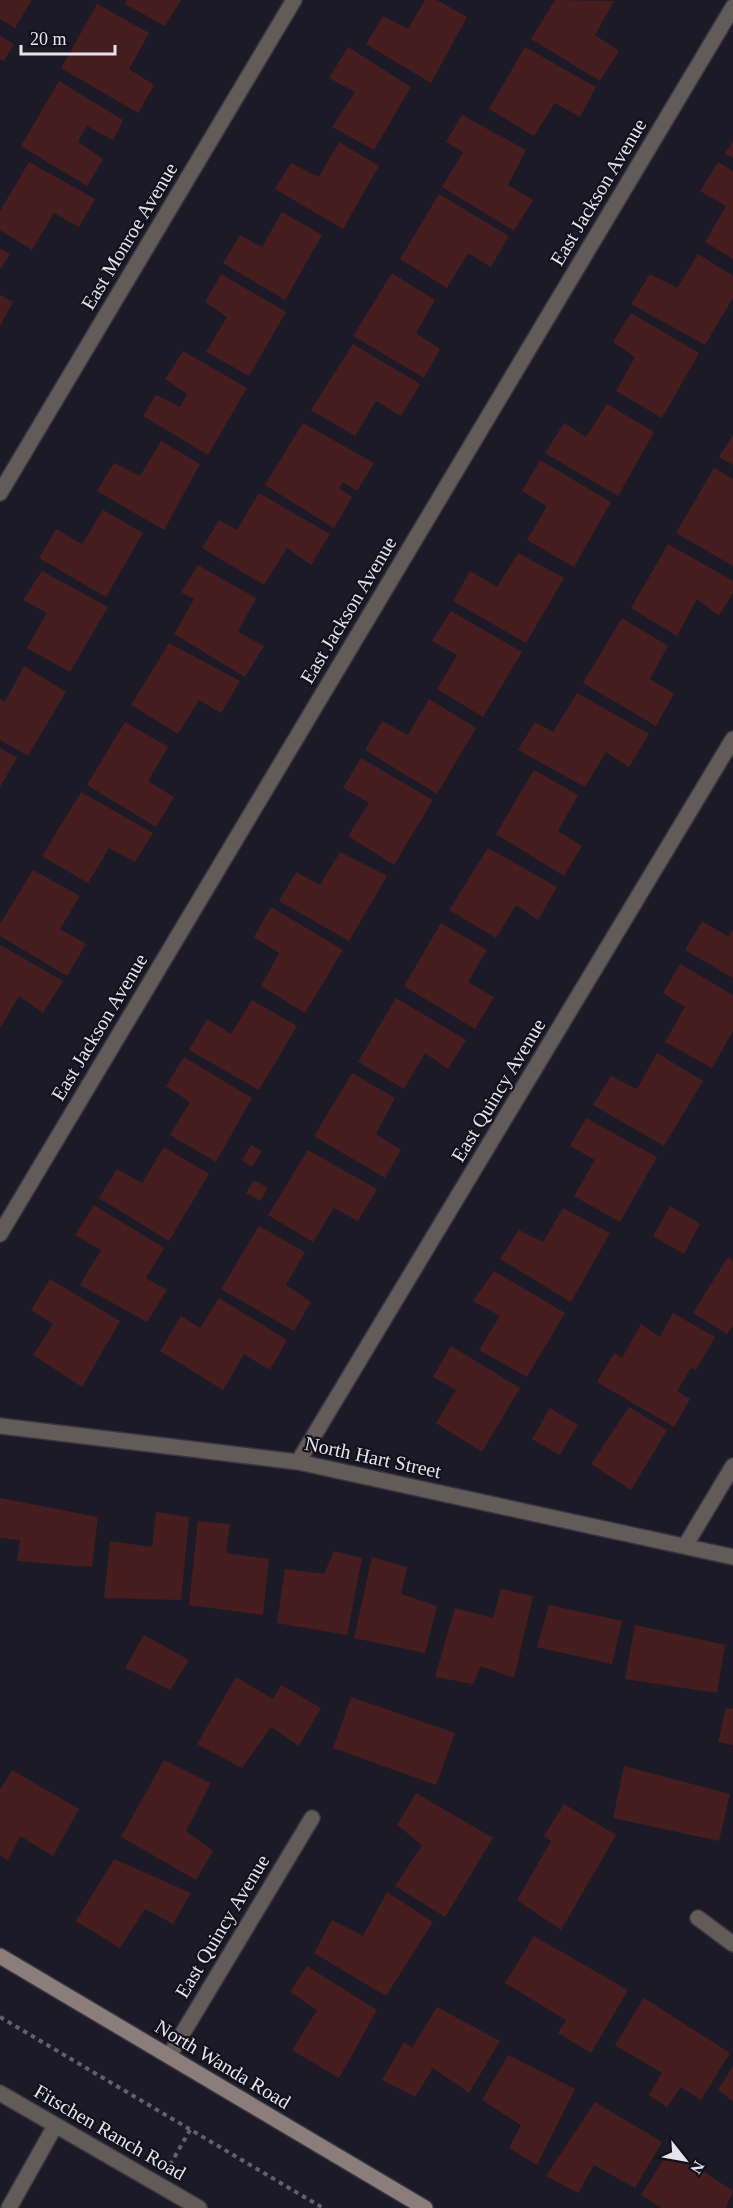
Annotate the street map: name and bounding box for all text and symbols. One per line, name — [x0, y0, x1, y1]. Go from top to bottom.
scale bar — [21, 18, 116, 56]
text: 20 m — [30, 29, 67, 49]
street label: East Jackson Avenue — [545, 115, 651, 269]
street label: East Monroe Avenue — [76, 159, 182, 313]
street label: East Jackson Avenue — [295, 533, 401, 687]
street label: East Jackson Avenue — [46, 950, 152, 1104]
street label: East Quincy Avenue — [447, 1014, 550, 1166]
street label: North Hart Street — [303, 1432, 444, 1482]
street label: East Quincy Avenue — [171, 1850, 274, 2002]
street label: North Wanda Road — [152, 2015, 294, 2113]
street label: Fitschen Ranch Road — [30, 2080, 190, 2184]
north arrow — [655, 2130, 715, 2190]
text: N — [687, 2158, 708, 2177]

